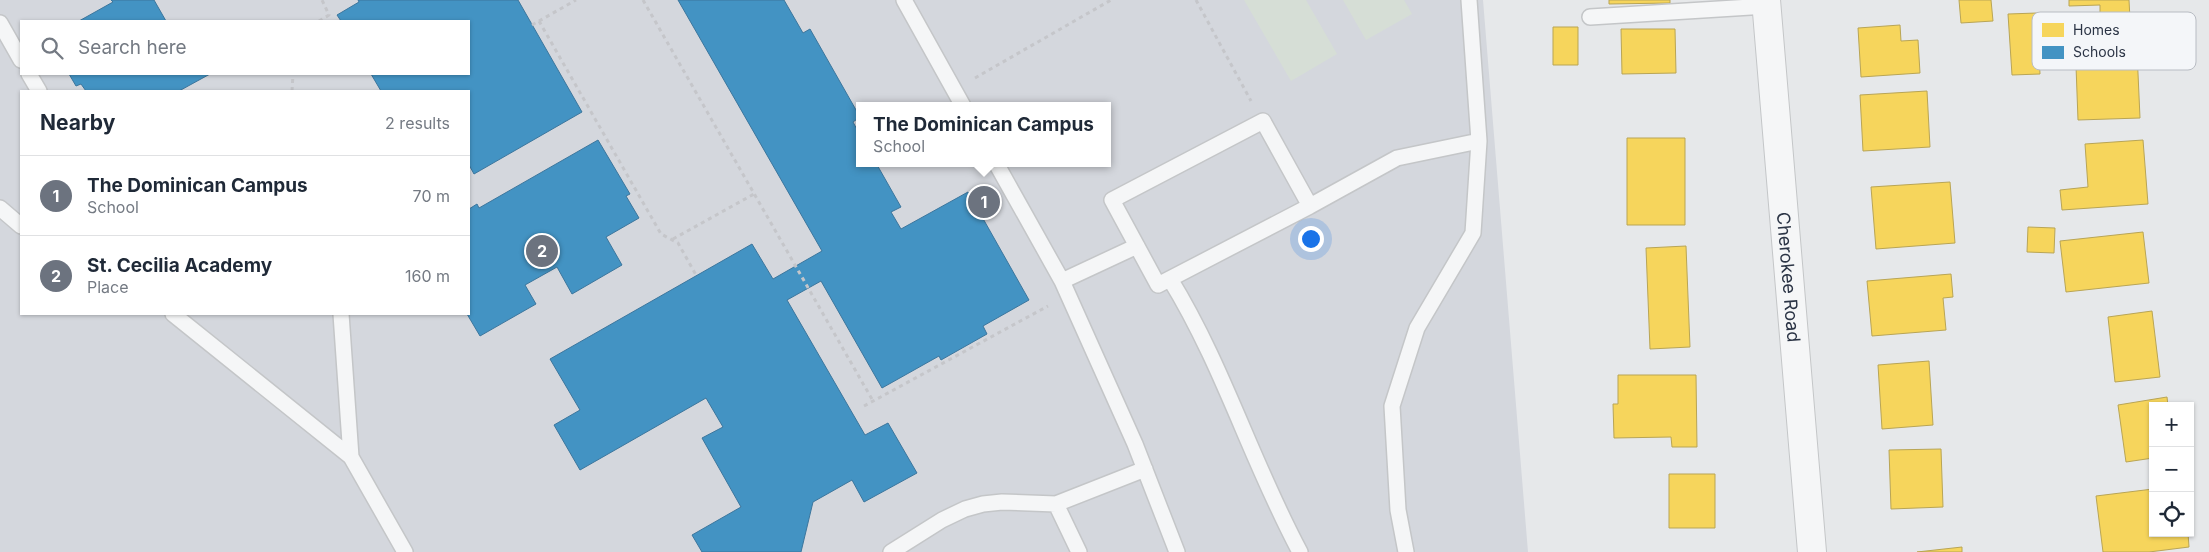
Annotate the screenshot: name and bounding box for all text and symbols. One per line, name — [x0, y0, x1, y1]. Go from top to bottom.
legend — [2032, 12, 2196, 70]
search box — [20, 20, 470, 75]
text: Homes — [2073, 21, 2120, 38]
icon: search — [38, 34, 66, 62]
text: Search here — [78, 36, 187, 59]
text: Schools — [2073, 43, 2126, 60]
popup — [856, 102, 1111, 167]
text: Nearby — [40, 110, 115, 135]
text: 2 results — [385, 113, 450, 133]
text: The Dominican Campus — [873, 113, 1094, 136]
text: School — [873, 136, 925, 156]
text: The Dominican Campus — [87, 174, 308, 197]
pin: 1 — [968, 183, 1000, 221]
text: 1 — [53, 186, 59, 206]
text: 70 m — [413, 186, 450, 206]
text: School — [87, 197, 139, 217]
street label: Cherokee Road — [1773, 211, 1805, 343]
your location — [1298, 226, 1324, 252]
pin: 2 — [526, 232, 558, 270]
text: St. Cecilia Academy — [87, 254, 272, 277]
text: 2 — [51, 266, 61, 286]
text: 160 m — [405, 266, 450, 286]
text: Place — [87, 277, 129, 297]
map controls — [2149, 402, 2194, 537]
button: + — [2149, 402, 2194, 447]
button: − — [2149, 447, 2194, 492]
button: locate — [2149, 492, 2194, 537]

